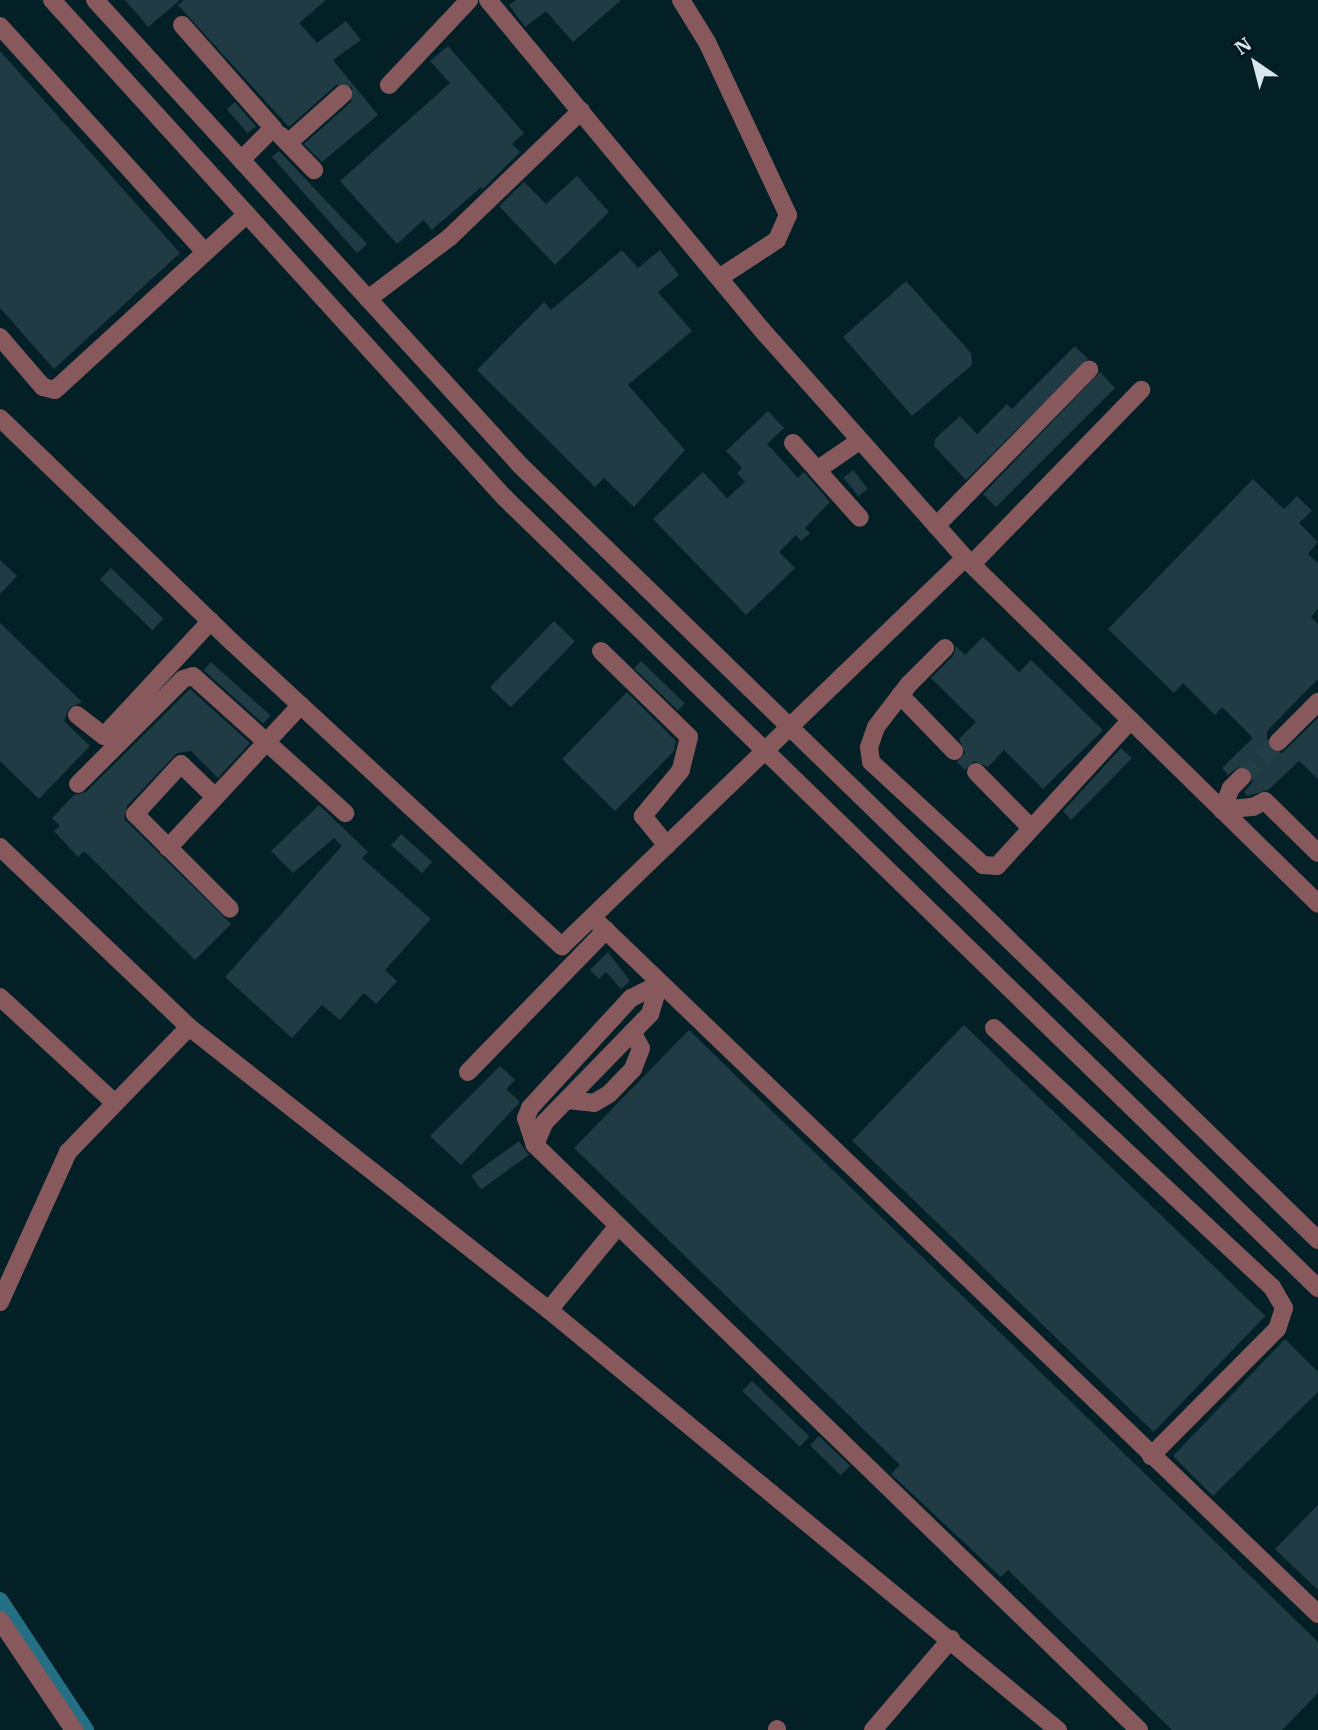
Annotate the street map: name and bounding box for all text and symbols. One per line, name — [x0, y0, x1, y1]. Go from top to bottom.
north arrow — [1220, 28, 1290, 98]
text: N — [1230, 32, 1256, 60]

